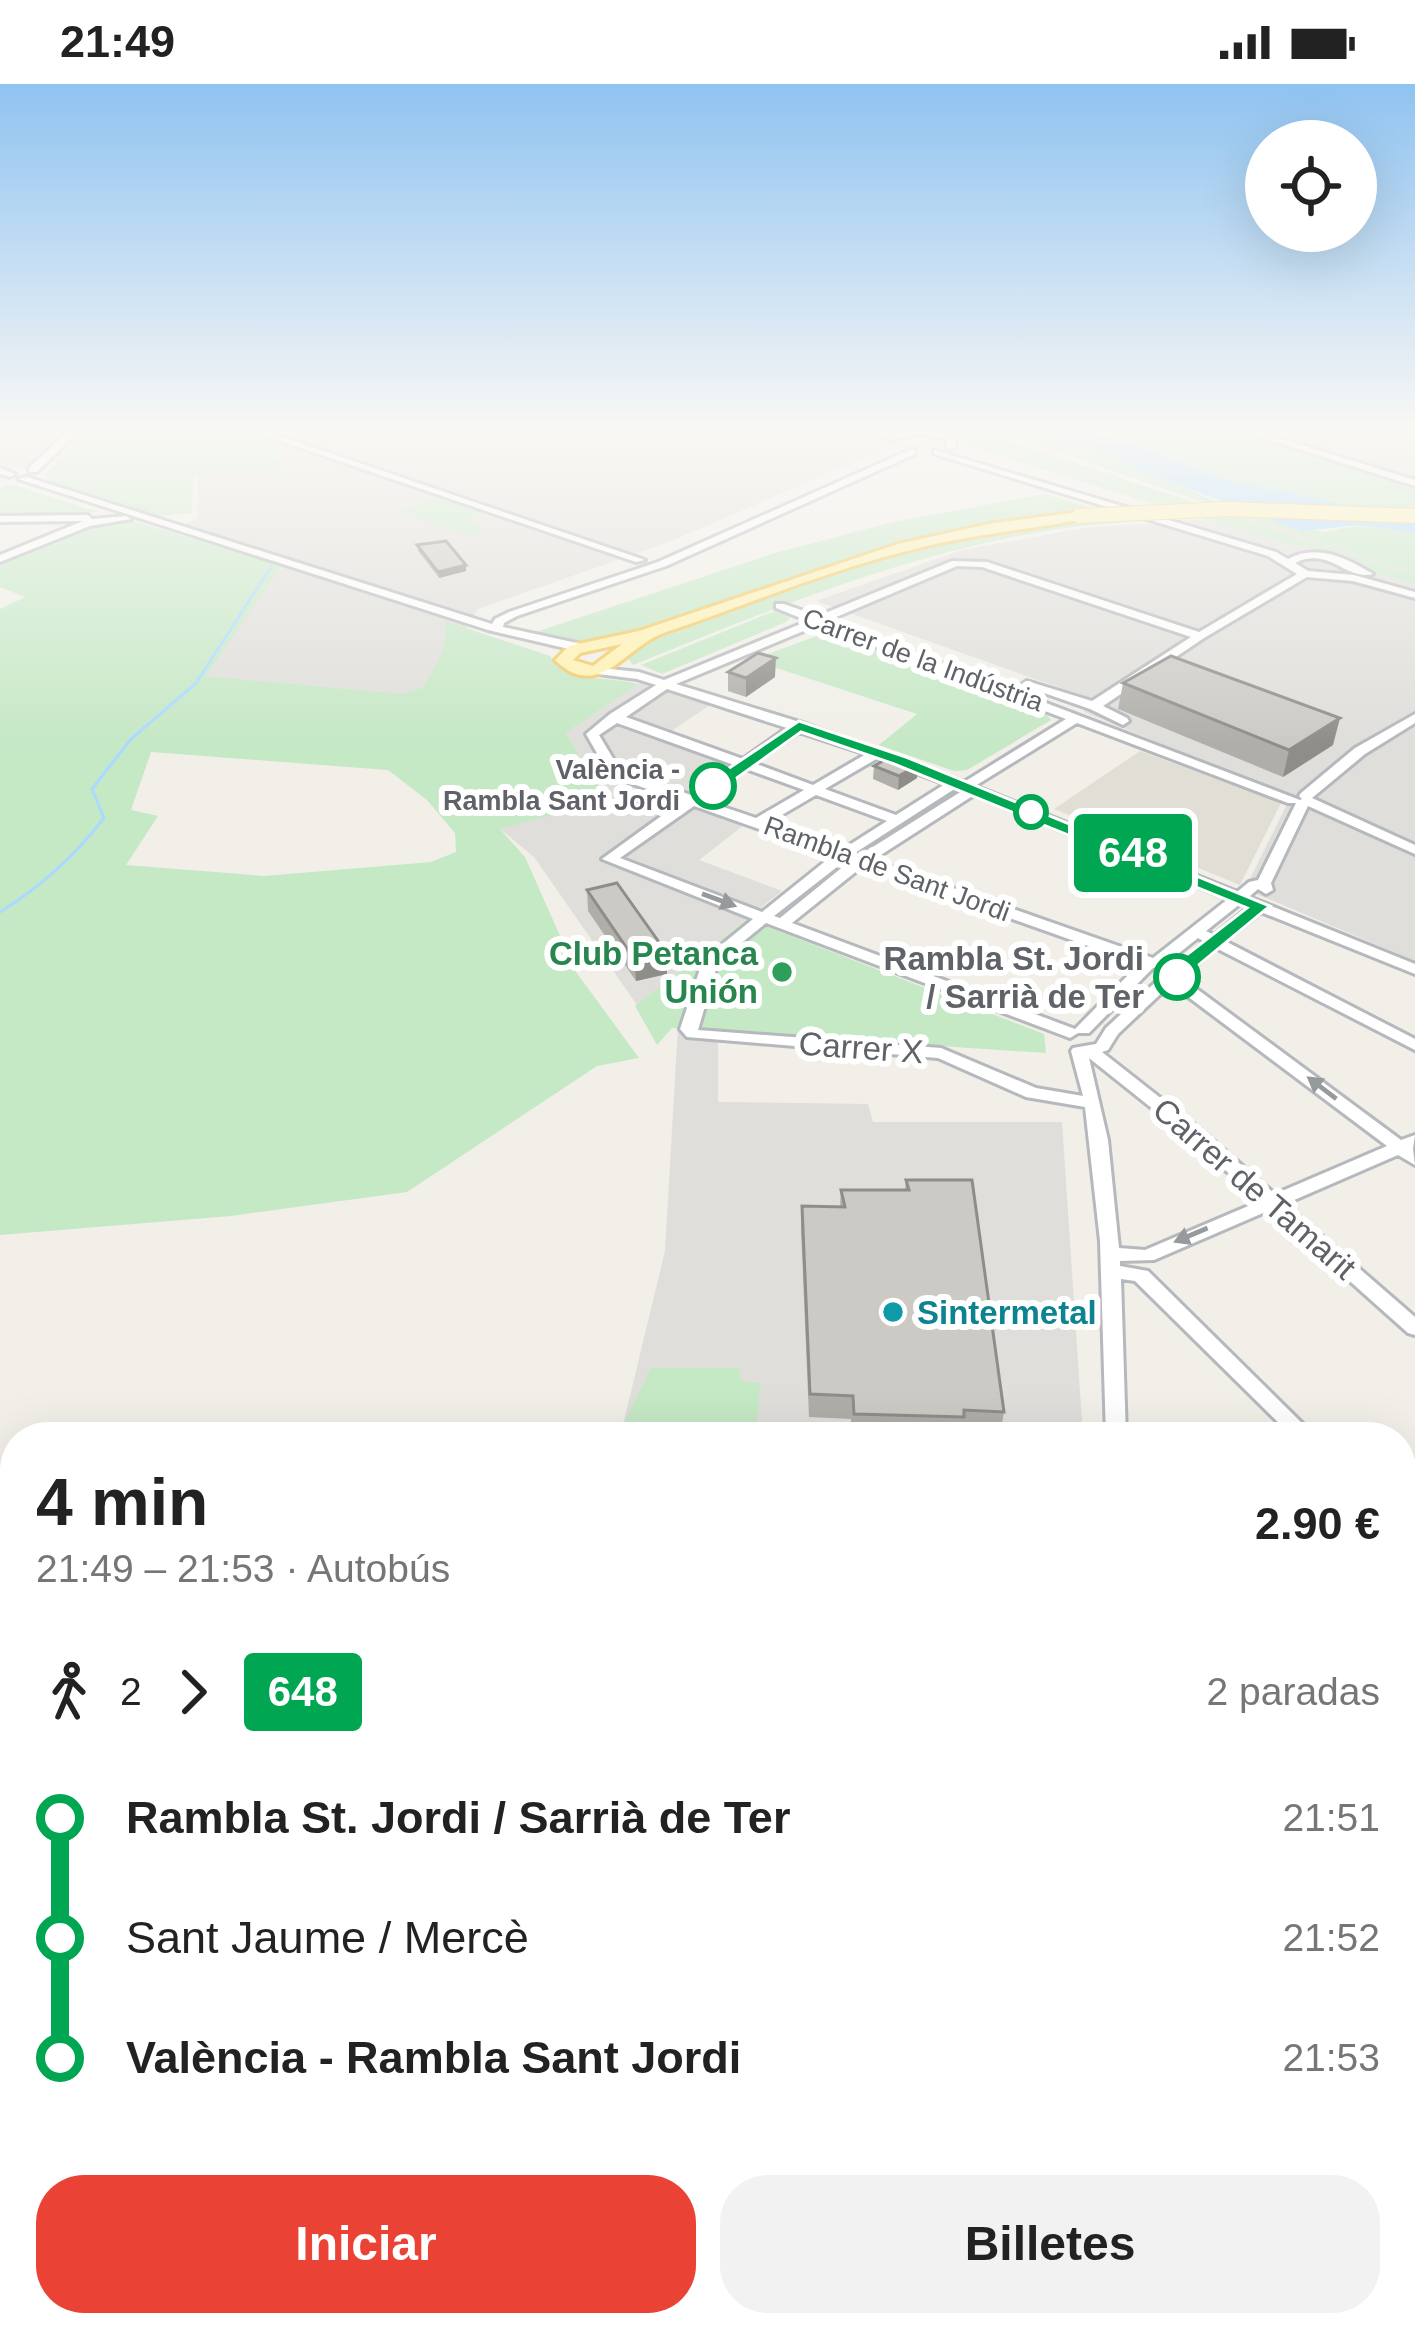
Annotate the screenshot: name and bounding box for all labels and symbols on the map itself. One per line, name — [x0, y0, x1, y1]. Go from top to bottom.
street label: Carrer de la Indústria — [799, 603, 1048, 718]
place label: València - Rambla Sant Jordi — [443, 755, 680, 816]
marker: València - Rambla Sant Jordi — [691, 764, 735, 808]
unlabelled marker — [1015, 796, 1047, 828]
street label: Rambla de Sant Jordi — [760, 811, 1014, 927]
line badge: 648 — [1064, 814, 1202, 892]
one-way arrow — [701, 892, 737, 910]
place label: Club Petanca Unión — [549, 935, 759, 1010]
place label: Rambla St. Jordi / Sarrià de Ter — [884, 940, 1144, 1015]
marker: Rambla St. Jordi / Sarrià de Ter — [1155, 955, 1199, 999]
marker: Club Petanca Unión — [769, 959, 795, 985]
street label: Carrer X — [797, 1025, 924, 1070]
one-way arrow — [1306, 1077, 1338, 1101]
street label: Carrer de Tamarit — [1146, 1090, 1363, 1286]
one-way arrow — [1173, 1226, 1208, 1246]
place label: Sintermetal — [917, 1294, 1097, 1331]
marker: Sintermetal — [880, 1299, 906, 1325]

